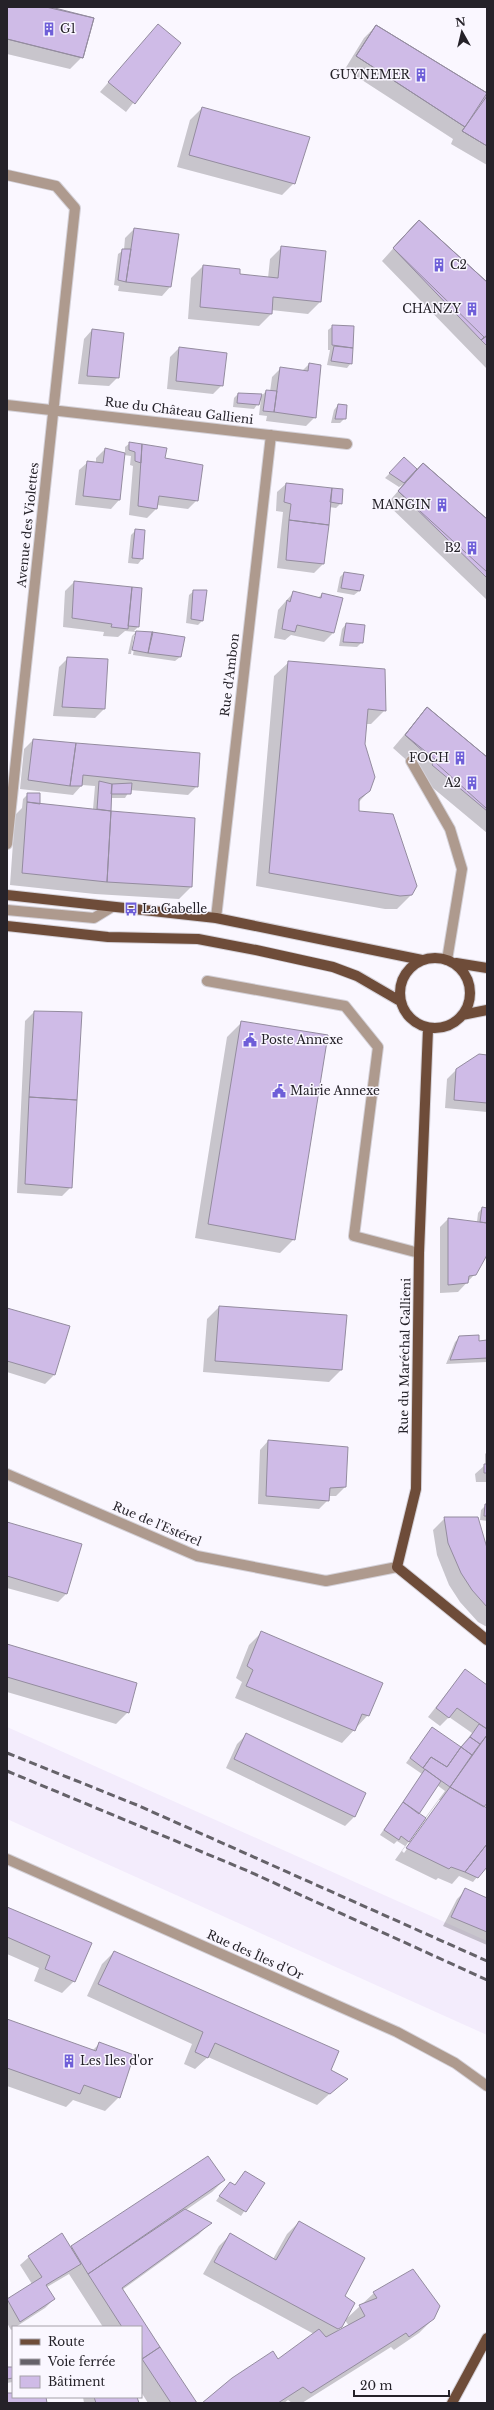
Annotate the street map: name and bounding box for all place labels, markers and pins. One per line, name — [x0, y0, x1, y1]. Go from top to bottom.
building icon: G1 — [41, 21, 57, 37]
place label: G1 — [60, 21, 76, 36]
place label: GUYNEMER — [330, 67, 411, 82]
building icon: GUYNEMER — [413, 67, 429, 83]
building icon: C2 — [431, 257, 447, 273]
place label: C2 — [450, 257, 467, 272]
place label: CHANZY — [402, 301, 461, 316]
building icon: CHANZY — [464, 301, 480, 317]
place label: MANGIN — [372, 497, 431, 512]
building icon: MANGIN — [434, 497, 450, 513]
place label: B2 — [444, 540, 461, 555]
building icon: B2 — [464, 540, 480, 556]
place label: FOCH — [409, 750, 449, 765]
building icon: FOCH — [452, 750, 468, 766]
place label: A2 — [443, 775, 461, 790]
building icon: A2 — [464, 775, 480, 791]
bus stop icon: La Gabelle — [123, 901, 139, 917]
place label: La Gabelle — [142, 901, 207, 916]
public building icon: Poste Annexe — [242, 1032, 258, 1048]
place label: Poste Annexe — [261, 1032, 343, 1047]
public building icon: Mairie Annexe — [271, 1083, 287, 1099]
place label: Mairie Annexe — [290, 1083, 380, 1098]
building icon: Les Iles d'or — [61, 2053, 77, 2069]
place label: Les Iles d'or — [80, 2053, 153, 2068]

